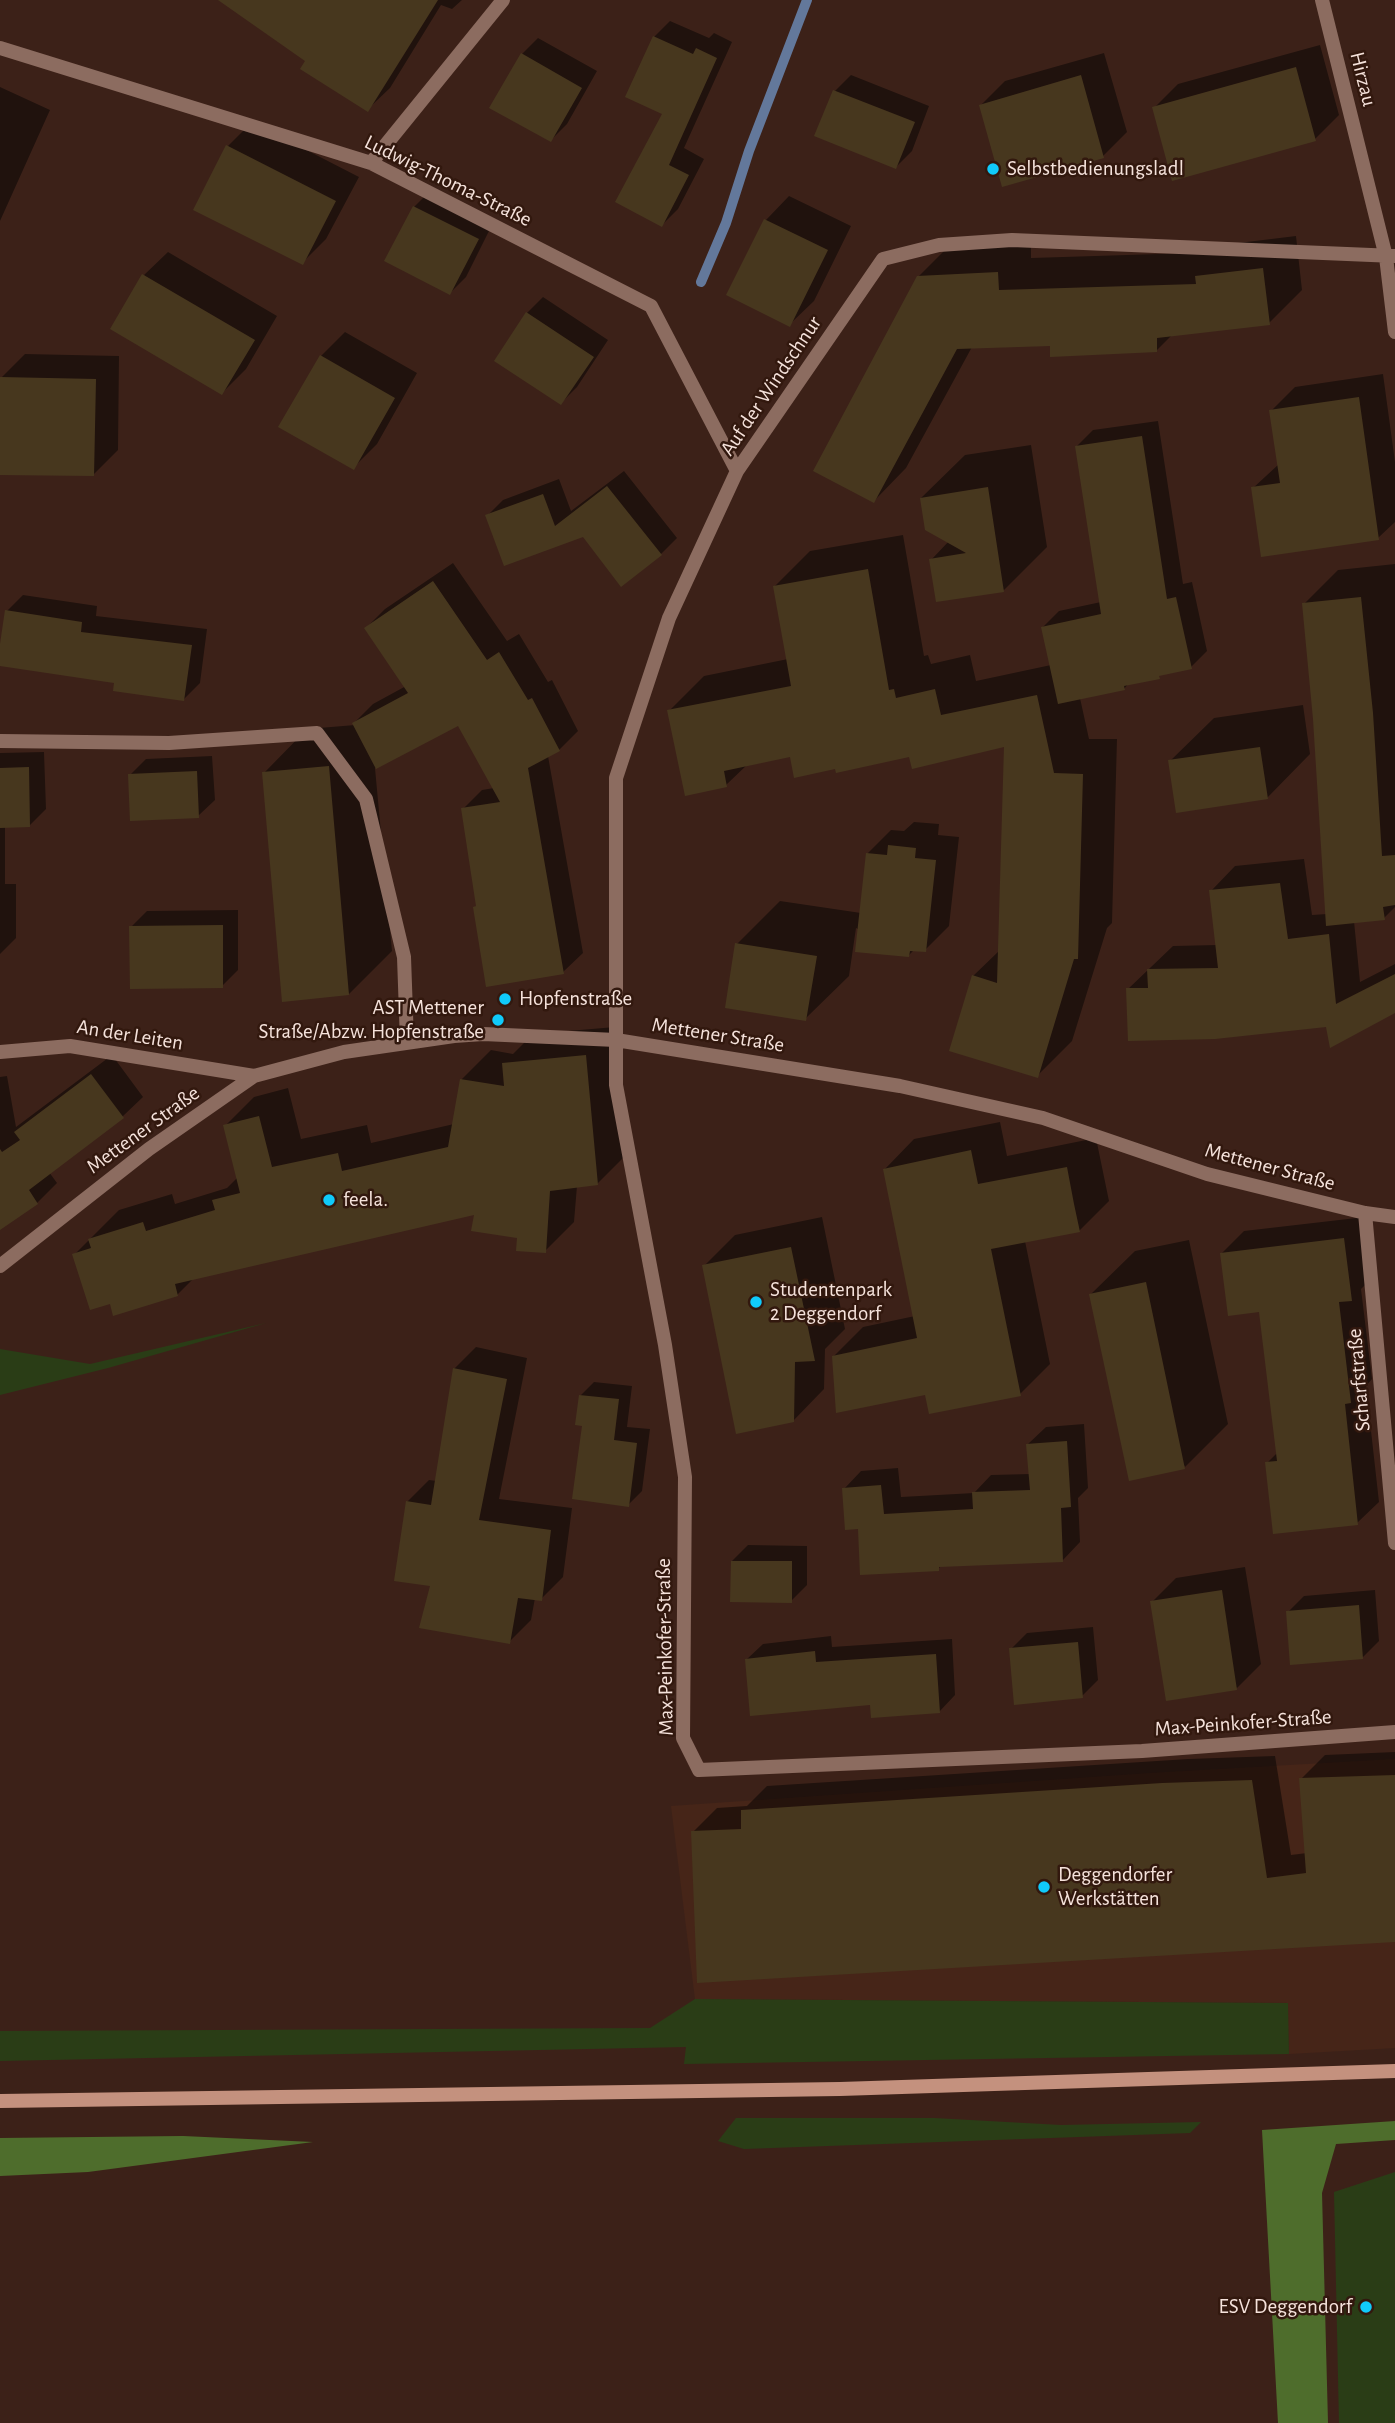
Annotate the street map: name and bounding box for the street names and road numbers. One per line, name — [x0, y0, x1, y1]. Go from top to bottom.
street label: Hirzau — [1344, 49, 1382, 109]
street label: Ludwig-Thoma-Straße — [360, 130, 536, 232]
street label: Auf der Windschnur — [715, 311, 827, 461]
street label: Mettener Straße — [650, 1012, 786, 1058]
street label: An der Leiten — [75, 1014, 185, 1056]
street label: Mettener Straße — [82, 1081, 204, 1179]
street label: Mettener Straße — [1202, 1138, 1338, 1196]
street label: Scharfstraße — [1342, 1328, 1376, 1432]
street label: Max-Peinkofer-Straße — [651, 1558, 679, 1736]
street label: Max-Peinkofer-Straße — [1154, 1704, 1332, 1742]

